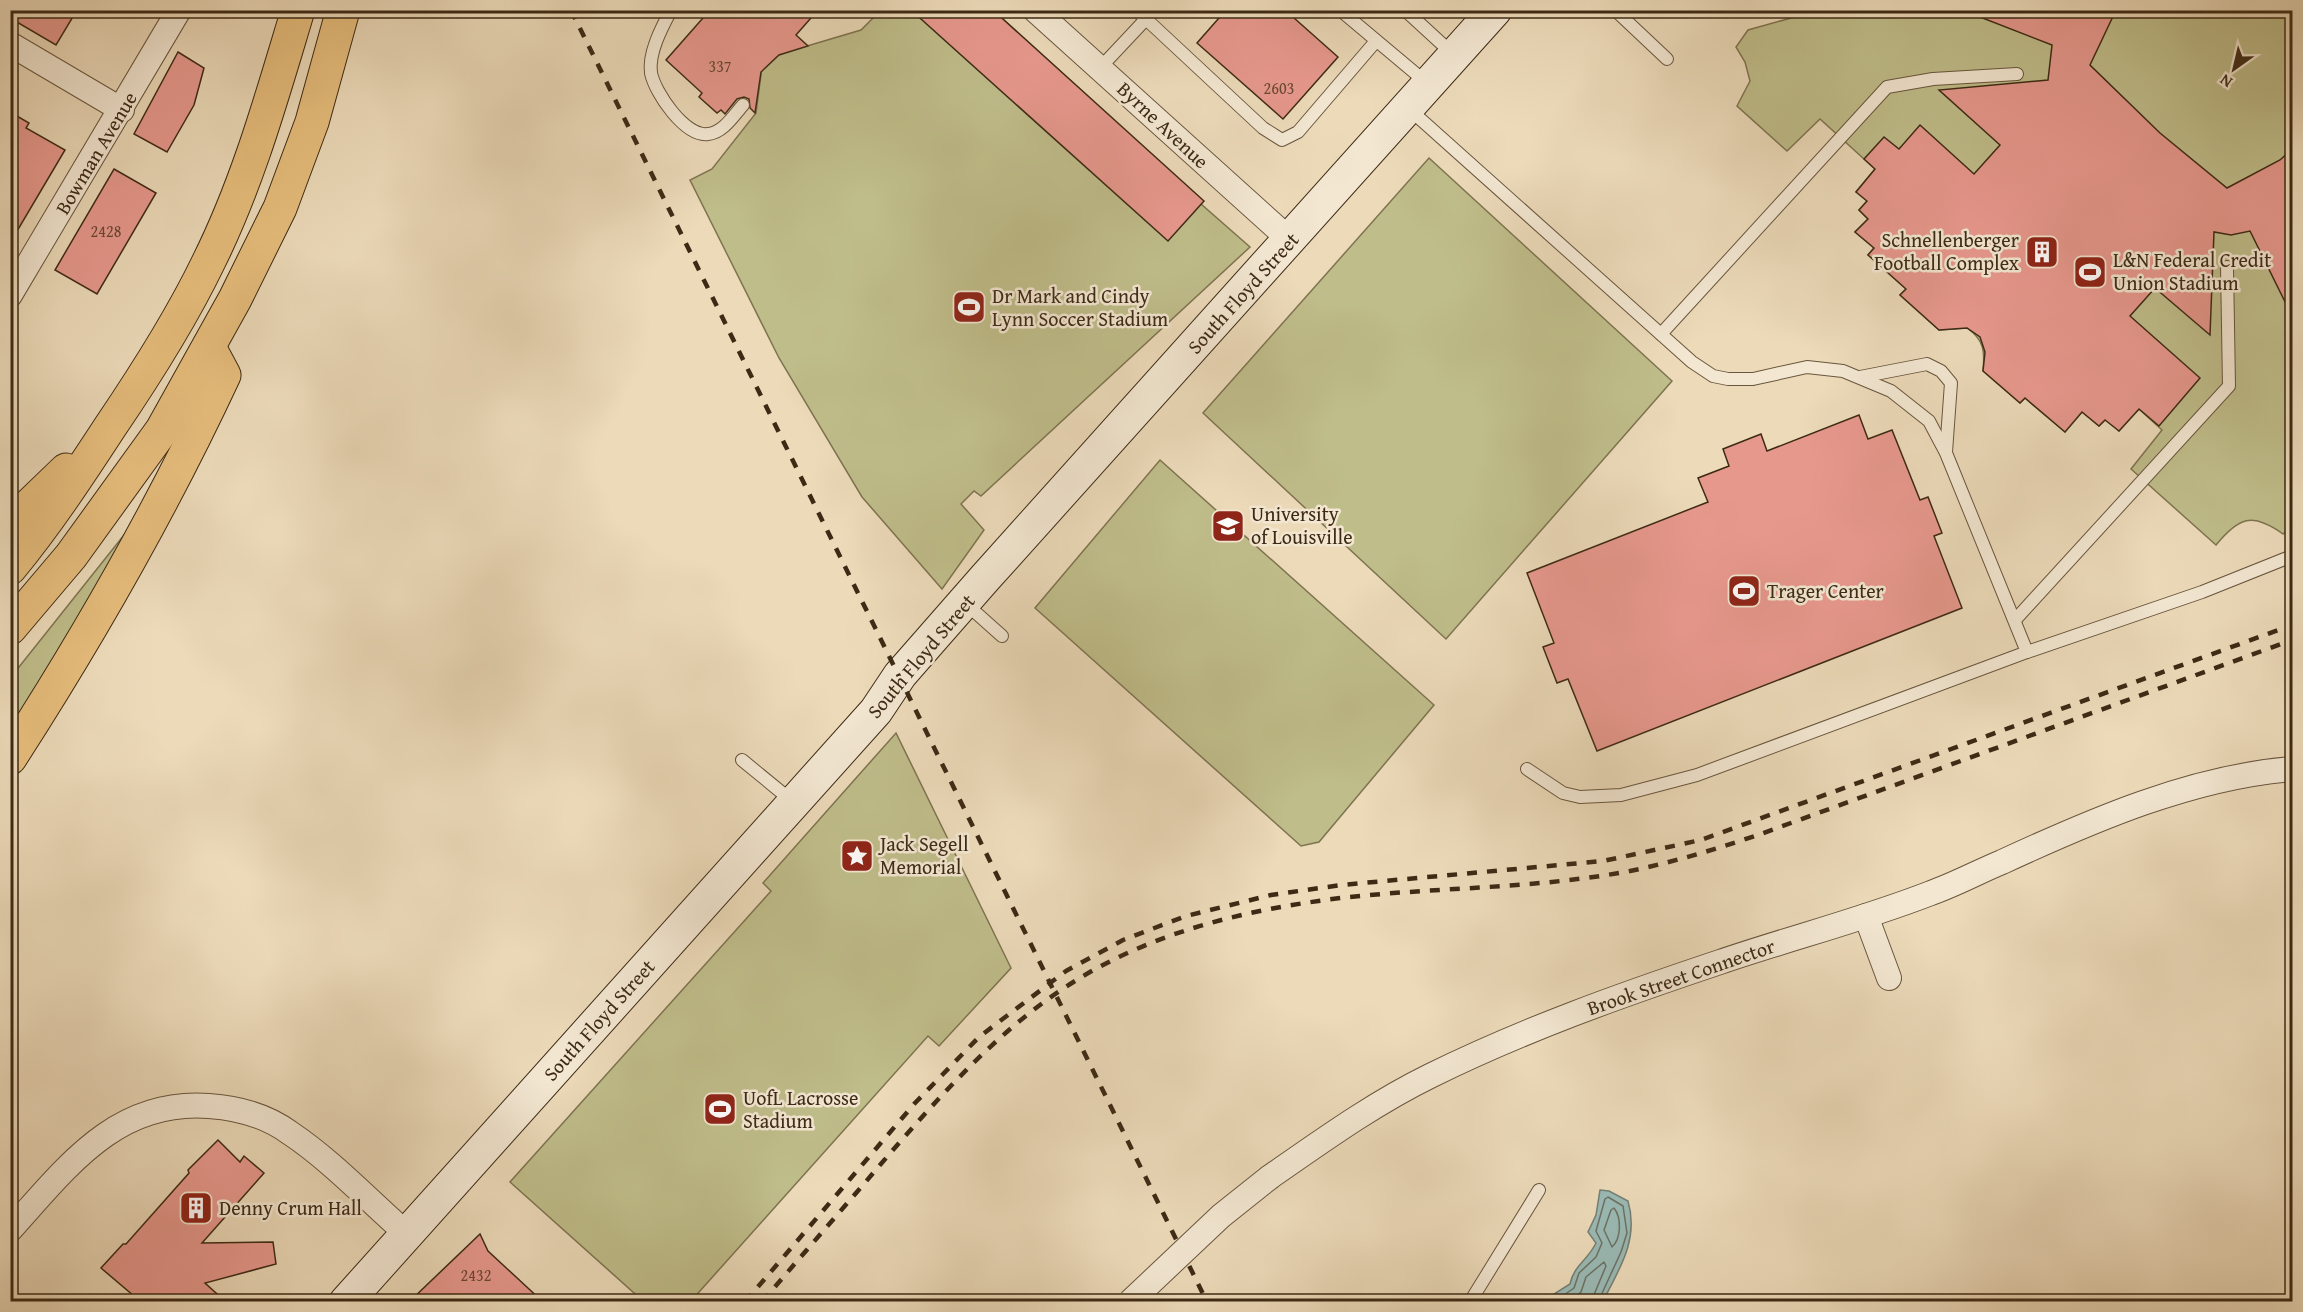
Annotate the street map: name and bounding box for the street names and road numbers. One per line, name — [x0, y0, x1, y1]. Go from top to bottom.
street label: Byrne Avenue — [1111, 74, 1216, 175]
street label: Bowman Avenue — [48, 86, 144, 219]
street label: South Floyd Street — [1180, 225, 1305, 360]
street label: South Floyd Street — [860, 587, 981, 724]
street label: Brook Street Connector — [1583, 931, 1778, 1022]
street label: South Floyd Street — [536, 952, 661, 1087]

